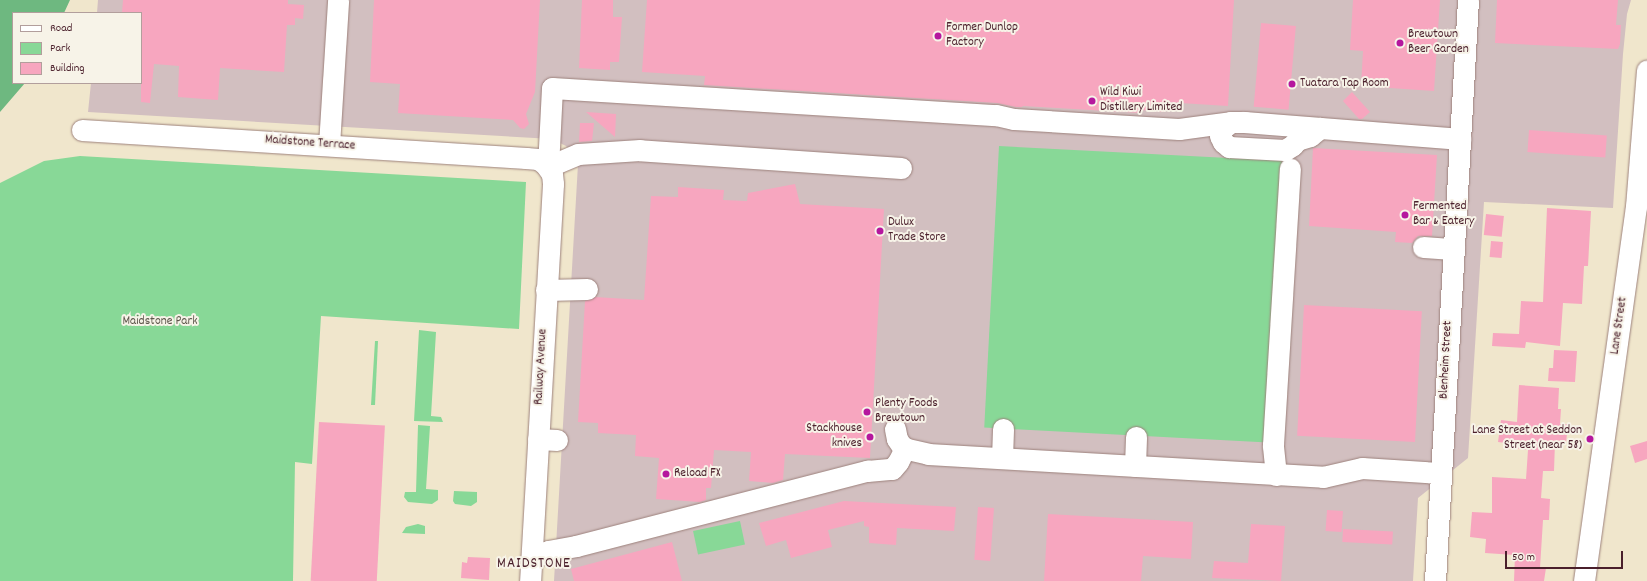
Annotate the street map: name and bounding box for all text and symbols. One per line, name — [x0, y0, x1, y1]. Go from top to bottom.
legend — [12, 12, 142, 84]
text: Road — [50, 20, 72, 37]
place label: Former Dunlop Factory — [946, 21, 1018, 52]
place label: Brewtown Beer Garden — [1408, 28, 1469, 59]
marker: Former Dunlop Factory — [933, 31, 943, 41]
marker: Brewtown Beer Garden — [1395, 38, 1405, 48]
text: Park — [50, 40, 70, 57]
text: Building — [50, 60, 85, 77]
place label: Tuatara Tap Room — [1300, 76, 1389, 92]
marker: Tuatara Tap Room — [1287, 79, 1297, 89]
place label: Wild Kiwi Distillery Limited — [1100, 86, 1182, 117]
marker: Wild Kiwi Distillery Limited — [1087, 96, 1097, 106]
street label: Maidstone Terrace — [264, 133, 356, 155]
place label: Fermented Bar & Eatery — [1413, 200, 1474, 231]
marker: Fermented Bar & Eatery — [1400, 210, 1410, 220]
place label: Dulux Trade Store — [888, 216, 946, 247]
marker: Dulux Trade Store — [875, 226, 885, 236]
street label: Lane Street — [1608, 296, 1632, 356]
park label: Maidstone Park — [122, 314, 198, 330]
street label: Blenheim Street — [1437, 320, 1457, 400]
street label: Railway Avenue — [532, 329, 552, 405]
place label: Plenty Foods Brewtown — [875, 397, 938, 428]
marker: Plenty Foods Brewtown — [862, 407, 872, 417]
place label: Stackhouse knives — [806, 422, 862, 453]
place label: Lane Street at Seddon Street (near 58) — [1472, 424, 1582, 455]
marker: Stackhouse knives — [865, 432, 875, 442]
marker: Lane Street at Seddon Street (near 58) — [1585, 434, 1595, 444]
place label: Reload FX — [674, 466, 720, 482]
marker: Reload FX — [661, 469, 671, 479]
scale bar — [1507, 543, 1625, 569]
text: 50 m — [1512, 549, 1535, 566]
district label: MAIDSTONE — [497, 556, 571, 574]

